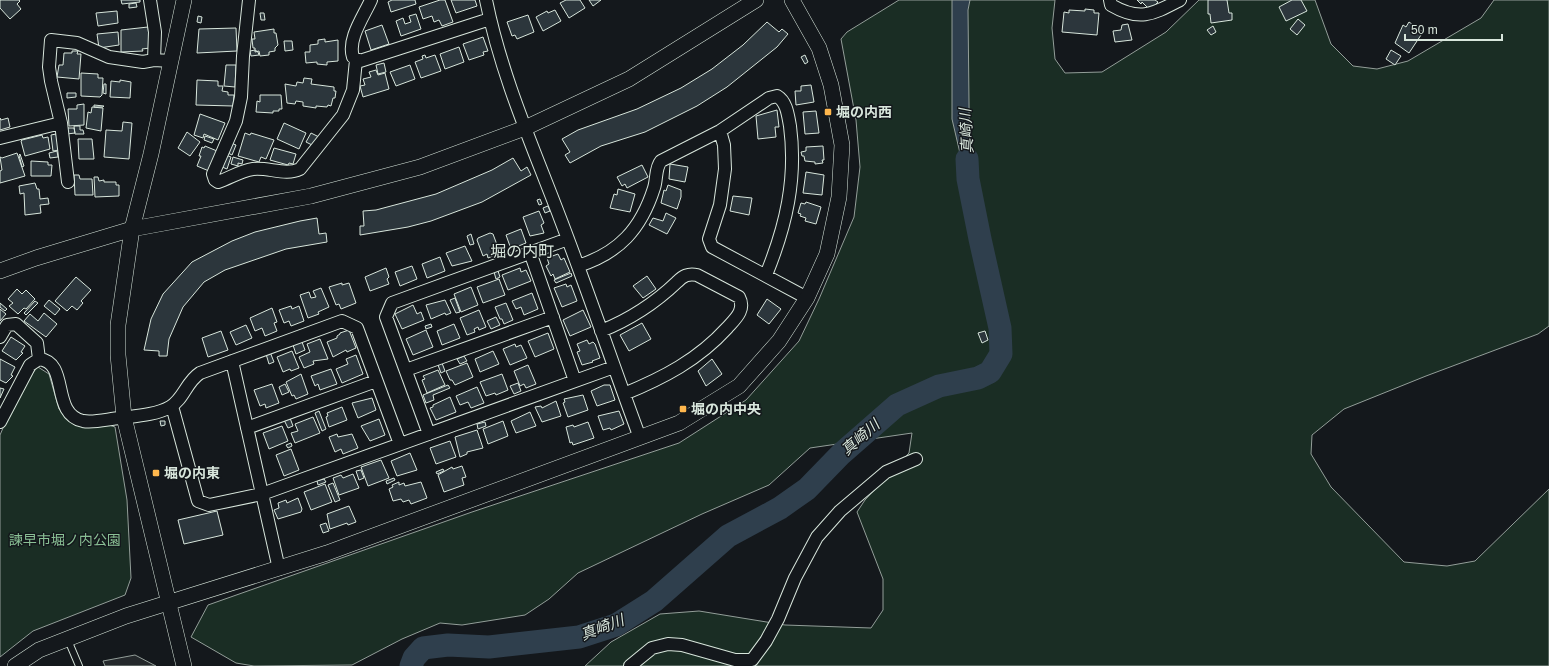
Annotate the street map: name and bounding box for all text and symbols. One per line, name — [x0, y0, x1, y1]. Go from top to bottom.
scale bar — [1405, 16, 1502, 42]
text: 50 m — [1411, 23, 1438, 37]
place label: 堀の内西 — [836, 104, 892, 120]
water label: 真崎川 — [956, 106, 976, 154]
marker: 堀の内西 — [823, 107, 833, 117]
district label: 堀の内町 — [490, 243, 554, 260]
place label: 堀の内中央 — [691, 401, 761, 417]
marker: 堀の内中央 — [678, 404, 688, 414]
water label: 真崎川 — [837, 415, 884, 458]
place label: 堀の内東 — [164, 465, 220, 481]
marker: 堀の内東 — [151, 468, 161, 478]
park label: 諫早市堀ノ内公園 — [9, 532, 121, 548]
water label: 真崎川 — [578, 610, 628, 643]

